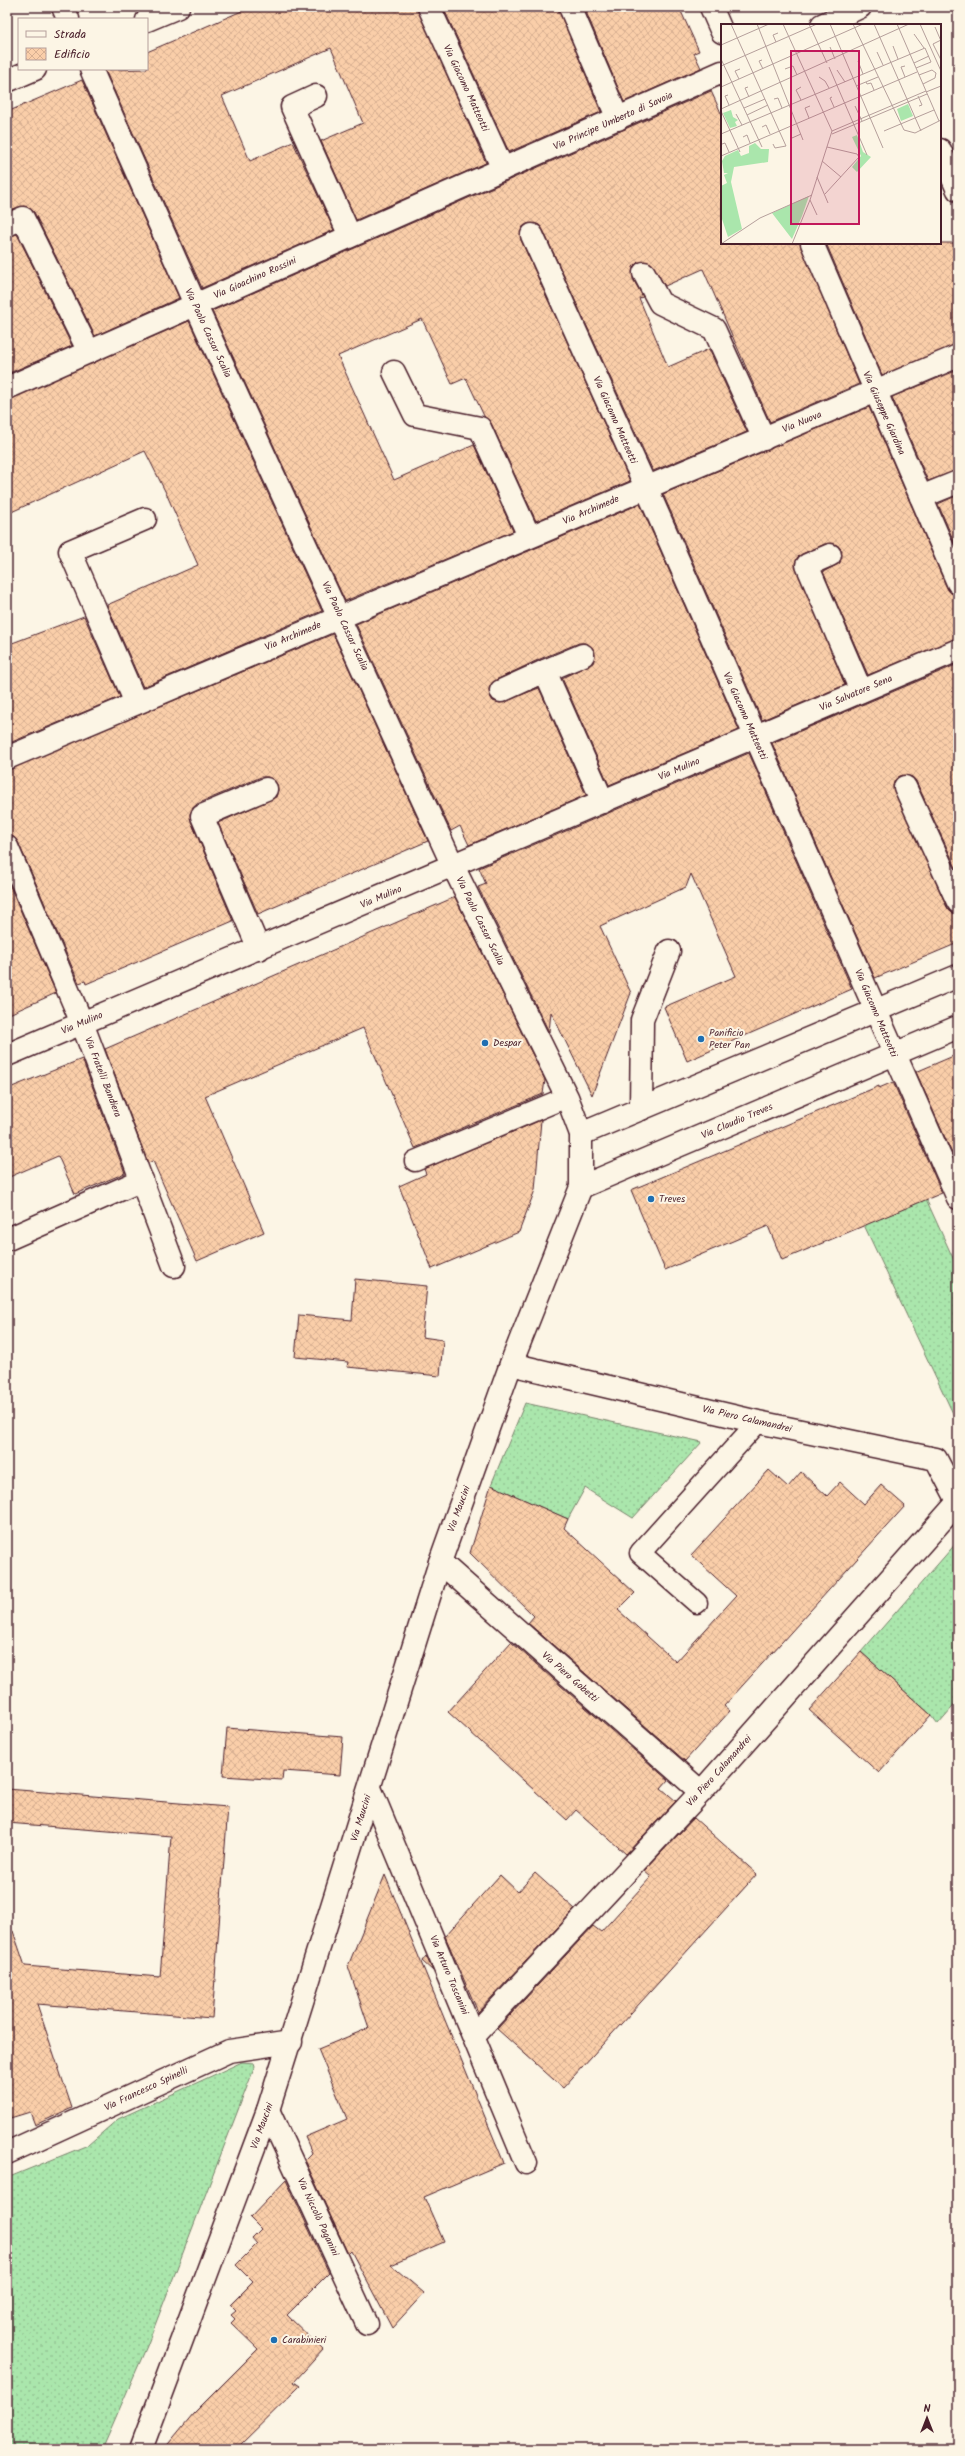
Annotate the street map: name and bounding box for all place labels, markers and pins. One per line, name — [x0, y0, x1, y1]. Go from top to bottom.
place label: Panificio Peter Pan — [709, 1025, 750, 1053]
marker: Panificio Peter Pan — [696, 1034, 706, 1044]
place label: Despar — [493, 1035, 522, 1051]
marker: Despar — [480, 1038, 490, 1048]
place label: Treves — [659, 1191, 686, 1207]
marker: Treves — [646, 1194, 656, 1204]
place label: Carabinieri — [282, 2332, 327, 2348]
marker: Carabinieri — [269, 2335, 279, 2345]

